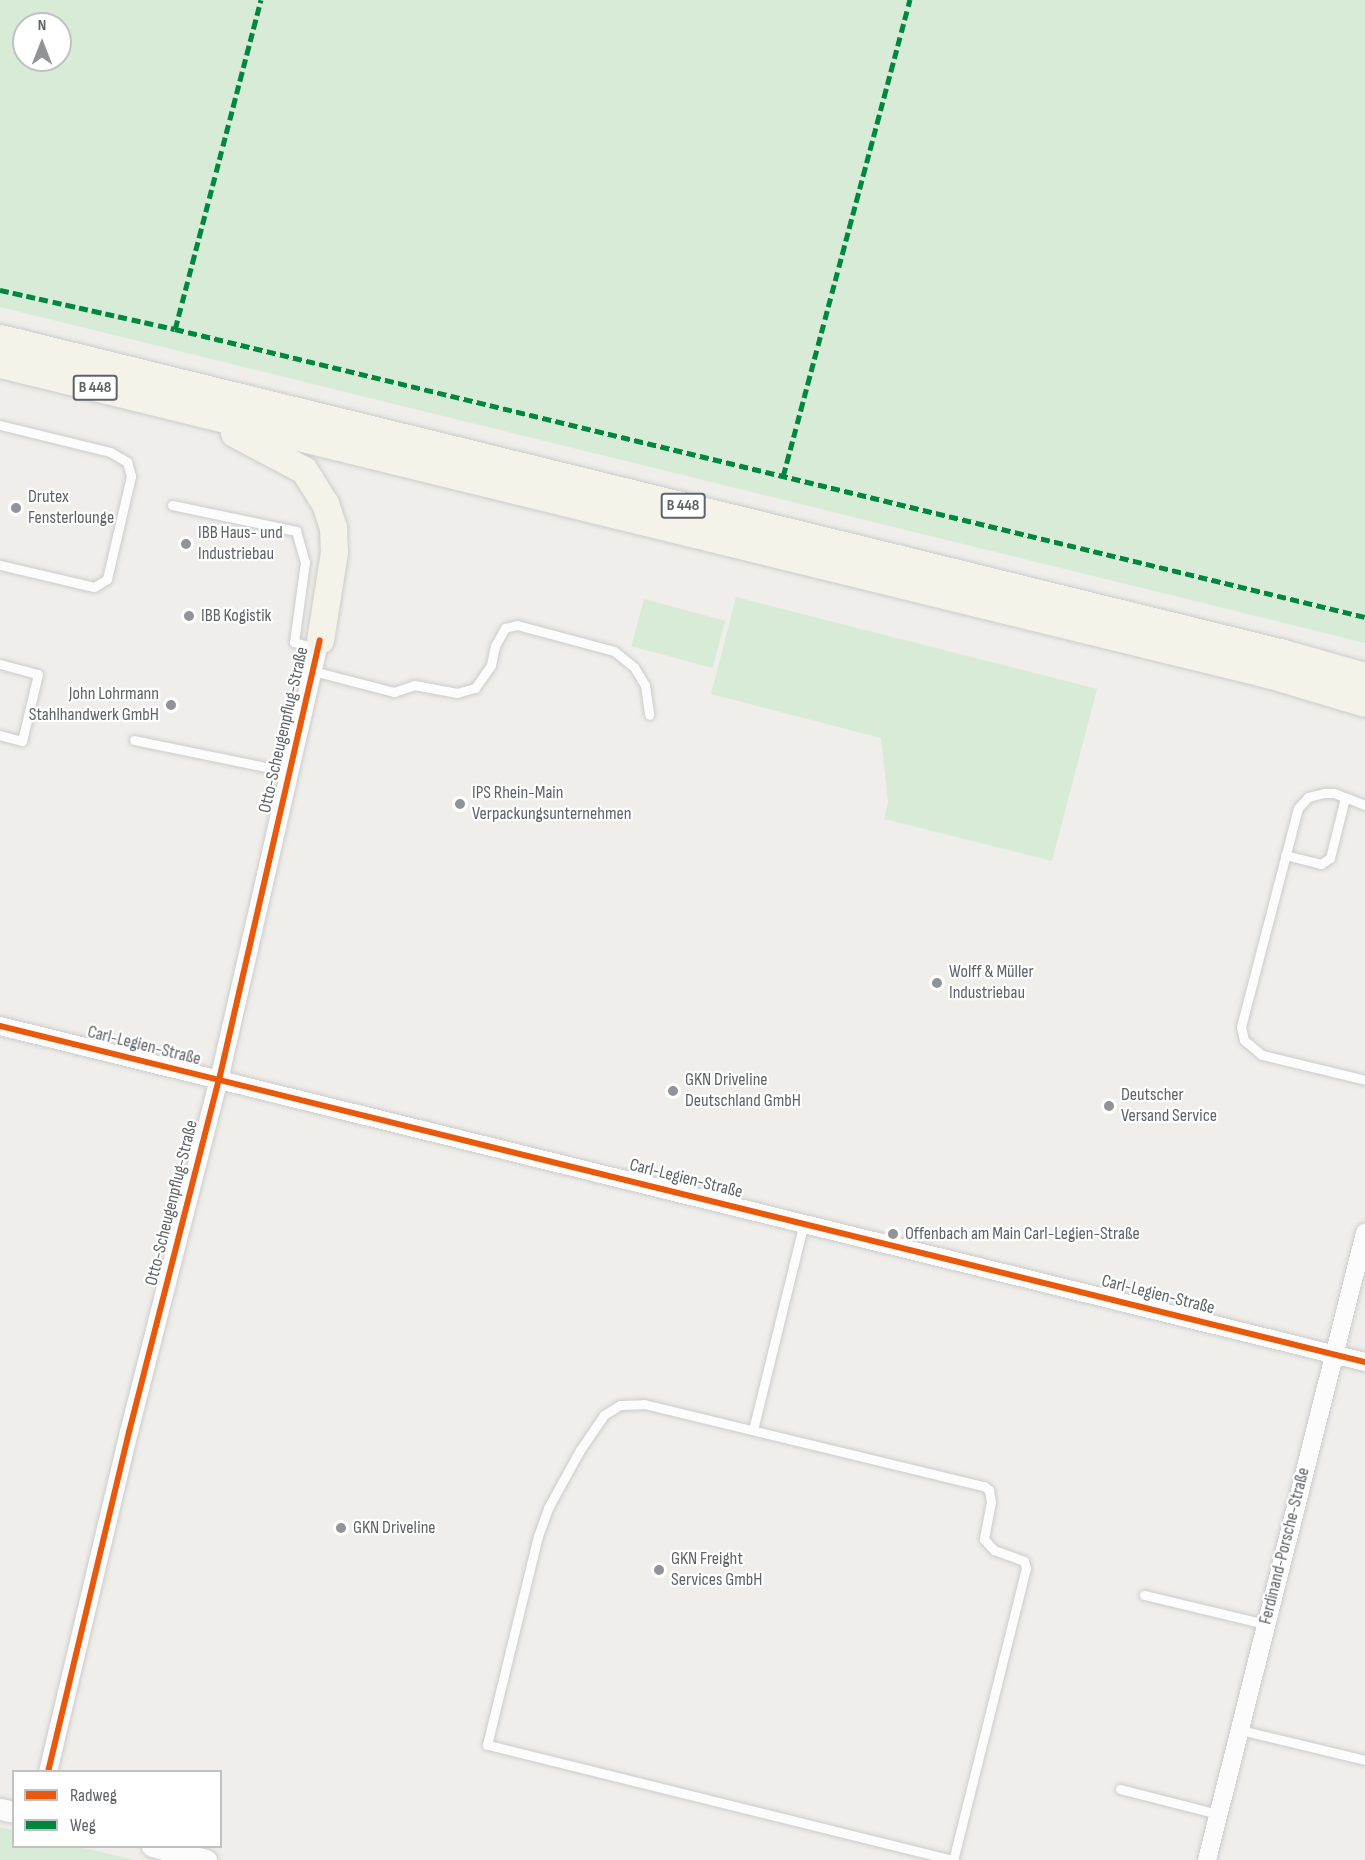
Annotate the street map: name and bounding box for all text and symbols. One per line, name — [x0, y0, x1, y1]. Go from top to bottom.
north arrow — [12, 12, 72, 72]
text: N — [38, 16, 46, 35]
road number: B 448 — [72, 375, 118, 401]
place label: Drutex Fensterlounge — [28, 487, 114, 530]
road number: B 448 — [660, 493, 706, 519]
marker: Drutex Fensterlounge — [9, 501, 23, 515]
place label: IBB Haus- und Industriebau — [198, 523, 283, 566]
marker: IBB Haus- und Industriebau — [179, 537, 193, 551]
place label: IBB Kogistik — [201, 605, 271, 627]
marker: IBB Kogistik — [182, 609, 196, 623]
street label: Otto-Scheugenpflug-Straße — [254, 645, 314, 815]
place label: John Lohrmann Stahlhandwerk GmbH — [29, 684, 159, 726]
marker: John Lohrmann Stahlhandwerk GmbH — [164, 698, 178, 712]
place label: IPS Rhein-Main Verpackungsunternehmen — [472, 783, 631, 826]
marker: IPS Rhein-Main Verpackungsunternehmen — [453, 797, 467, 811]
place label: Wolff & Müller Industriebau — [949, 962, 1034, 1004]
marker: Wolff & Müller Industriebau — [930, 976, 944, 990]
street label: Carl-Legien-Straße — [85, 1021, 203, 1071]
place label: GKN Driveline Deutschland GmbH — [685, 1070, 801, 1112]
marker: GKN Driveline Deutschland GmbH — [666, 1084, 680, 1098]
place label: Deutscher Versand Service — [1121, 1085, 1217, 1128]
marker: Deutscher Versand Service — [1102, 1099, 1116, 1113]
street label: Otto-Scheugenpflug-Straße — [141, 1118, 203, 1288]
street label: Carl-Legien-Straße — [627, 1154, 745, 1204]
place label: Offenbach am Main Carl-Legien-Straße — [905, 1223, 1140, 1245]
marker: Offenbach am Main Carl-Legien-Straße — [886, 1227, 900, 1241]
street label: Carl-Legien-Straße — [1099, 1270, 1217, 1320]
street label: Ferdinand-Porsche-Straße — [1255, 1465, 1315, 1627]
place label: GKN Driveline — [353, 1517, 436, 1539]
marker: GKN Driveline — [334, 1521, 348, 1535]
place label: GKN Freight Services GmbH — [671, 1549, 762, 1592]
marker: GKN Freight Services GmbH — [652, 1563, 666, 1577]
legend — [12, 1770, 222, 1848]
text: Radweg — [70, 1785, 117, 1806]
text: Weg — [70, 1815, 96, 1836]

